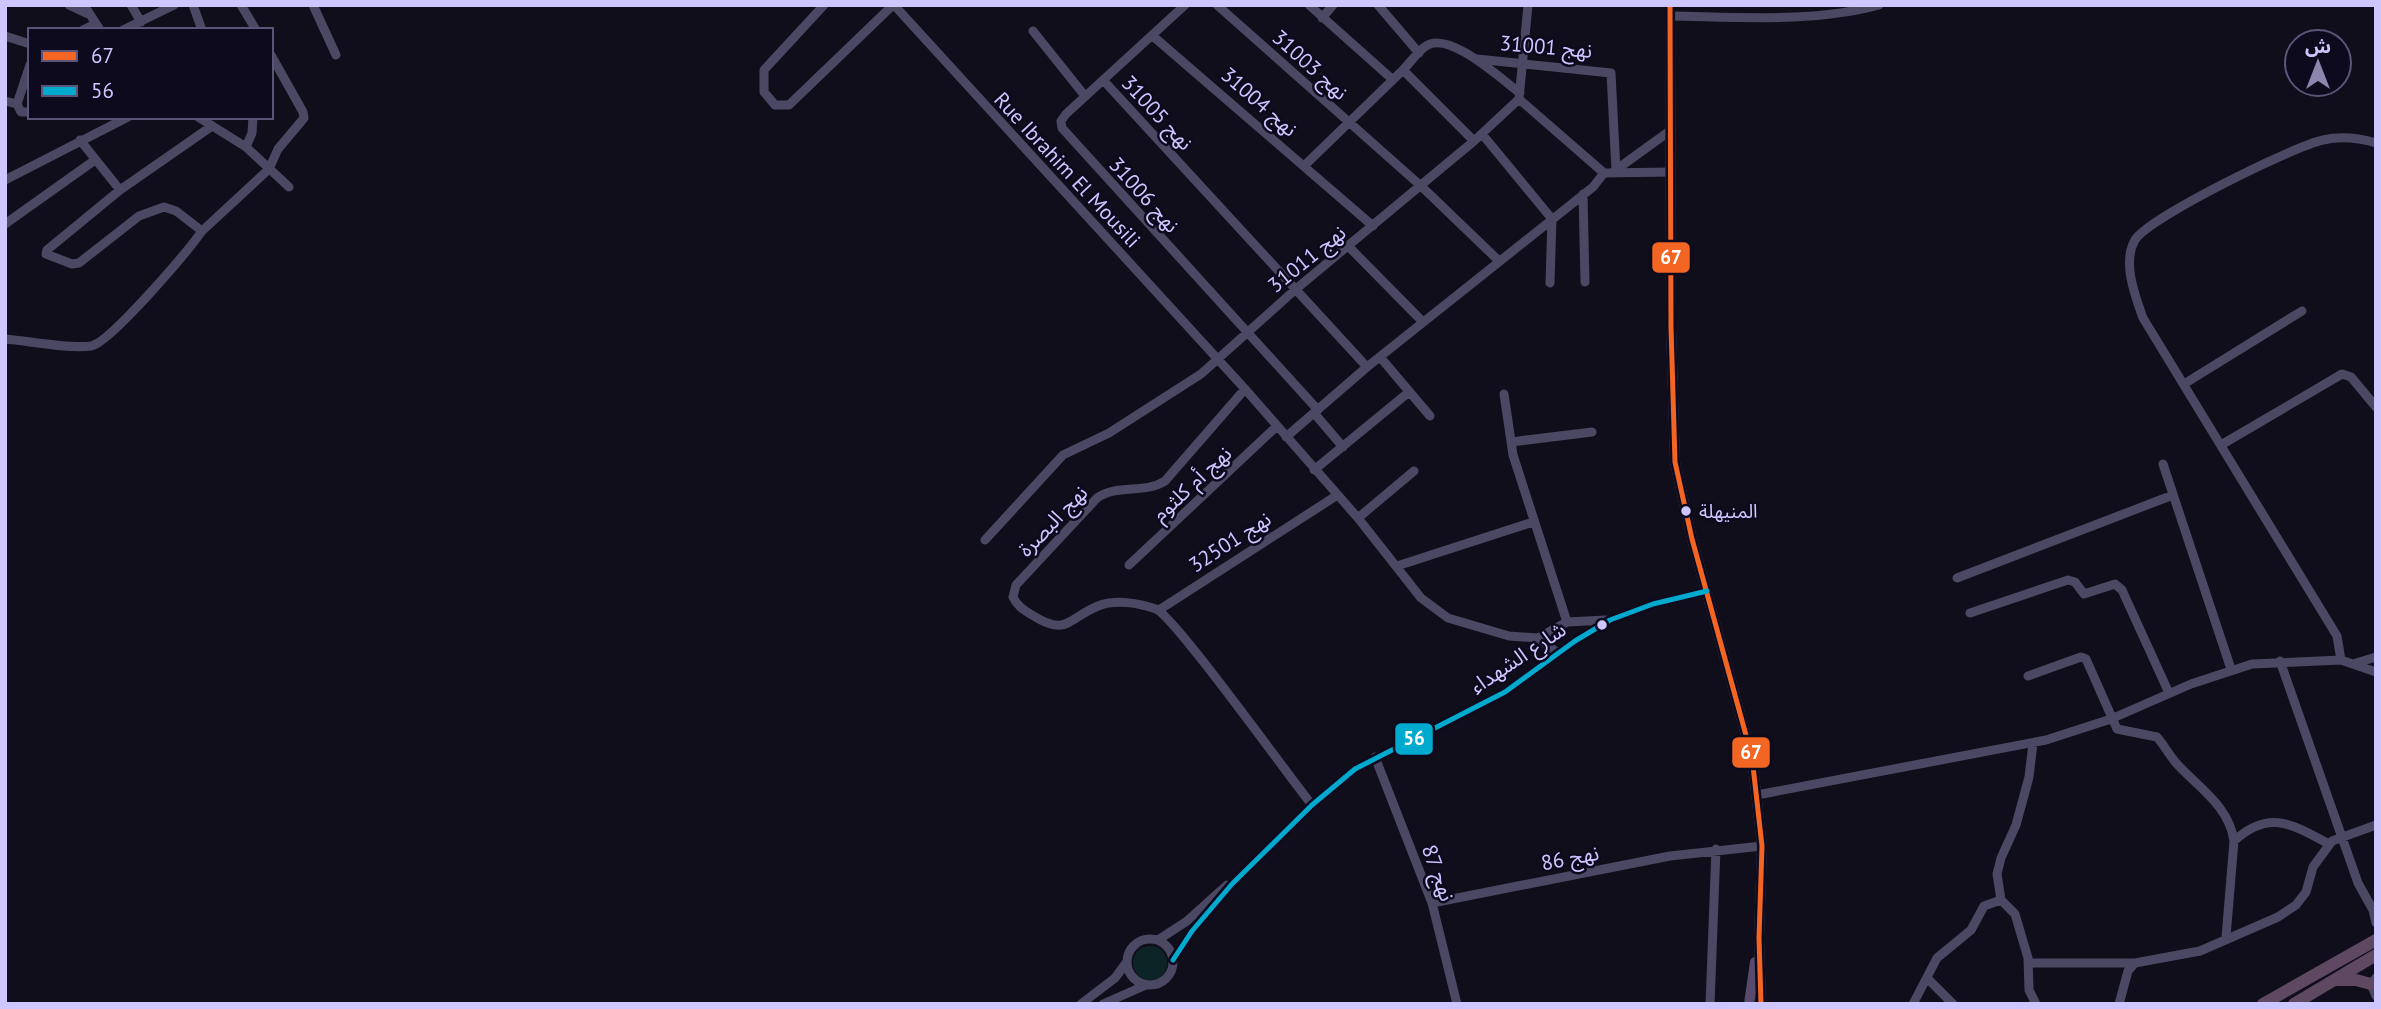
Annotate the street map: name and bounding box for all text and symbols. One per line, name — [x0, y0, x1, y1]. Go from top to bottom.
street label: نهج 31003 — [1265, 24, 1354, 107]
legend — [28, 28, 273, 119]
north arrow — [2283, 28, 2353, 98]
street label: نهج 31001 — [1498, 29, 1593, 66]
text: ش — [2305, 34, 2331, 58]
text: 67 — [91, 42, 114, 69]
street label: نهج 31004 — [1214, 61, 1303, 144]
street label: نهج 31005 — [1114, 70, 1199, 157]
text: 56 — [91, 77, 114, 104]
street label: Rue Ibrahim El Mousili — [988, 86, 1146, 253]
street label: نهج 31006 — [1102, 151, 1185, 240]
street label: نهج 31011 — [1262, 219, 1352, 300]
line badge: 67 — [1651, 241, 1691, 274]
text: 67 — [1660, 245, 1682, 269]
street label: نهج أم كلثوم — [1146, 440, 1239, 529]
street label: نهج البصرة — [1012, 479, 1095, 563]
place label: المنيهلة — [1699, 499, 1758, 523]
marker: المنيهلة — [1679, 504, 1693, 518]
street label: نهج 32501 — [1183, 505, 1277, 580]
street label: شارع الشهداء — [1464, 616, 1572, 701]
unlabelled marker — [1595, 618, 1609, 632]
line badge: 56 — [1394, 722, 1434, 756]
text: 56 — [1403, 726, 1425, 750]
line badge: 67 — [1731, 736, 1771, 769]
text: 67 — [1740, 740, 1762, 764]
street label: نهج 86 — [1539, 839, 1602, 878]
street label: نهج 87 — [1414, 841, 1461, 906]

